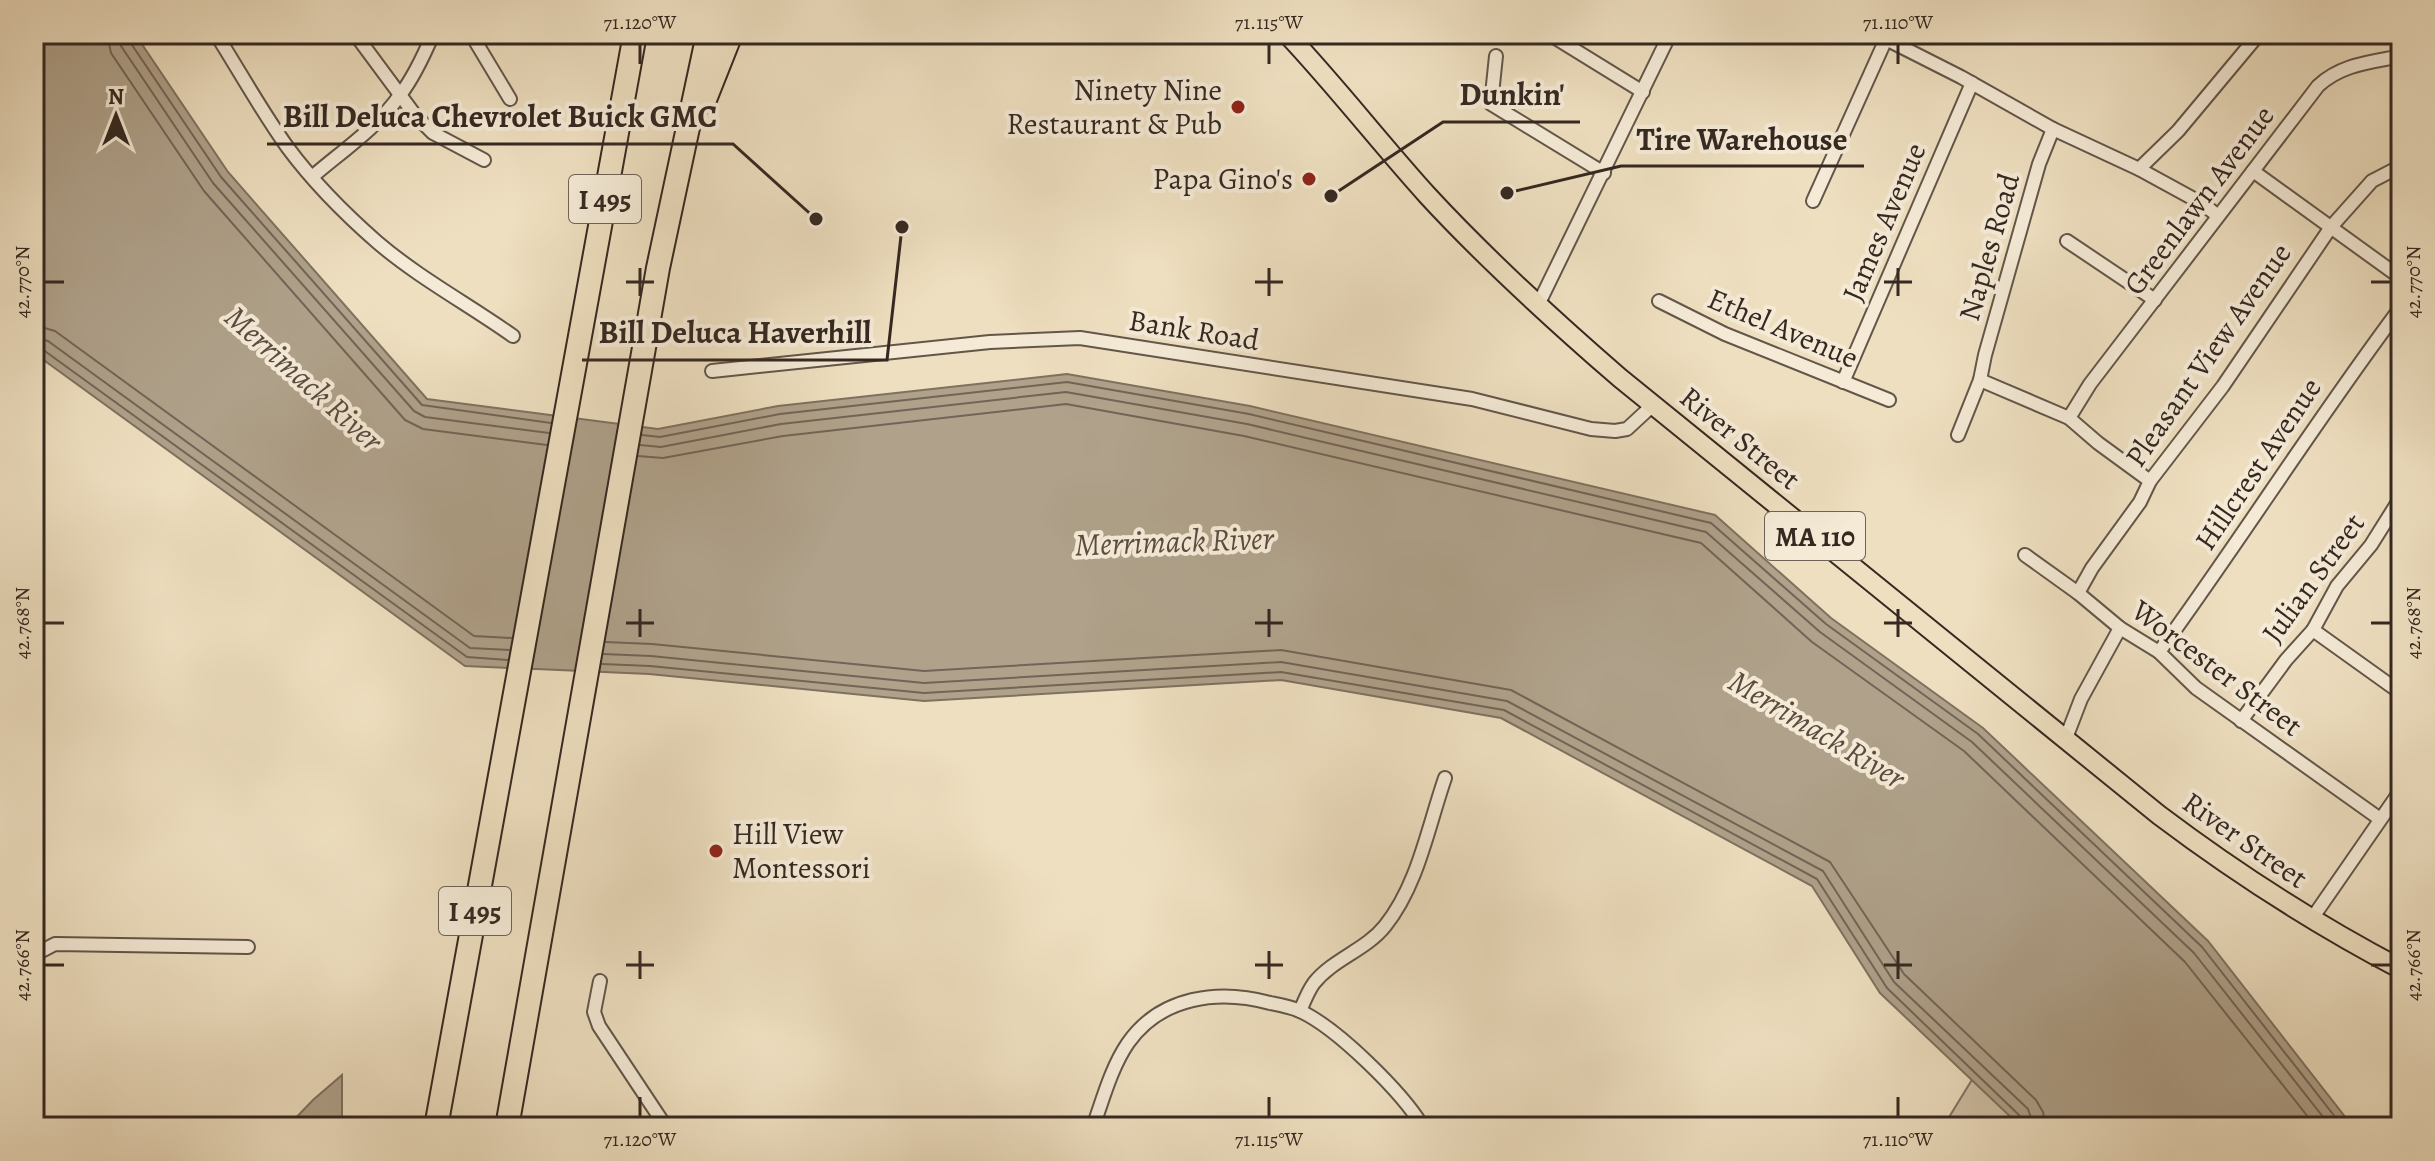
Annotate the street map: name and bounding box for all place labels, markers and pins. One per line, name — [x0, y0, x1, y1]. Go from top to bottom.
callout: Dunkin' — [1443, 66, 1580, 122]
place label: Ninety Nine Restaurant & Pub — [1007, 70, 1222, 144]
callout: Bill Deluca Chevrolet Buick GMC — [267, 88, 733, 144]
marker: Ninety Nine Restaurant & Pub — [1229, 98, 1247, 116]
callout: Tire Warehouse — [1621, 110, 1864, 166]
place label: Papa Gino's — [1153, 159, 1293, 199]
marker: Papa Gino's — [1300, 170, 1318, 188]
callout: Bill Deluca Haverhill — [582, 304, 887, 360]
place label: Hill View Montessori — [732, 814, 871, 888]
marker: Hill View Montessori — [707, 842, 725, 860]

